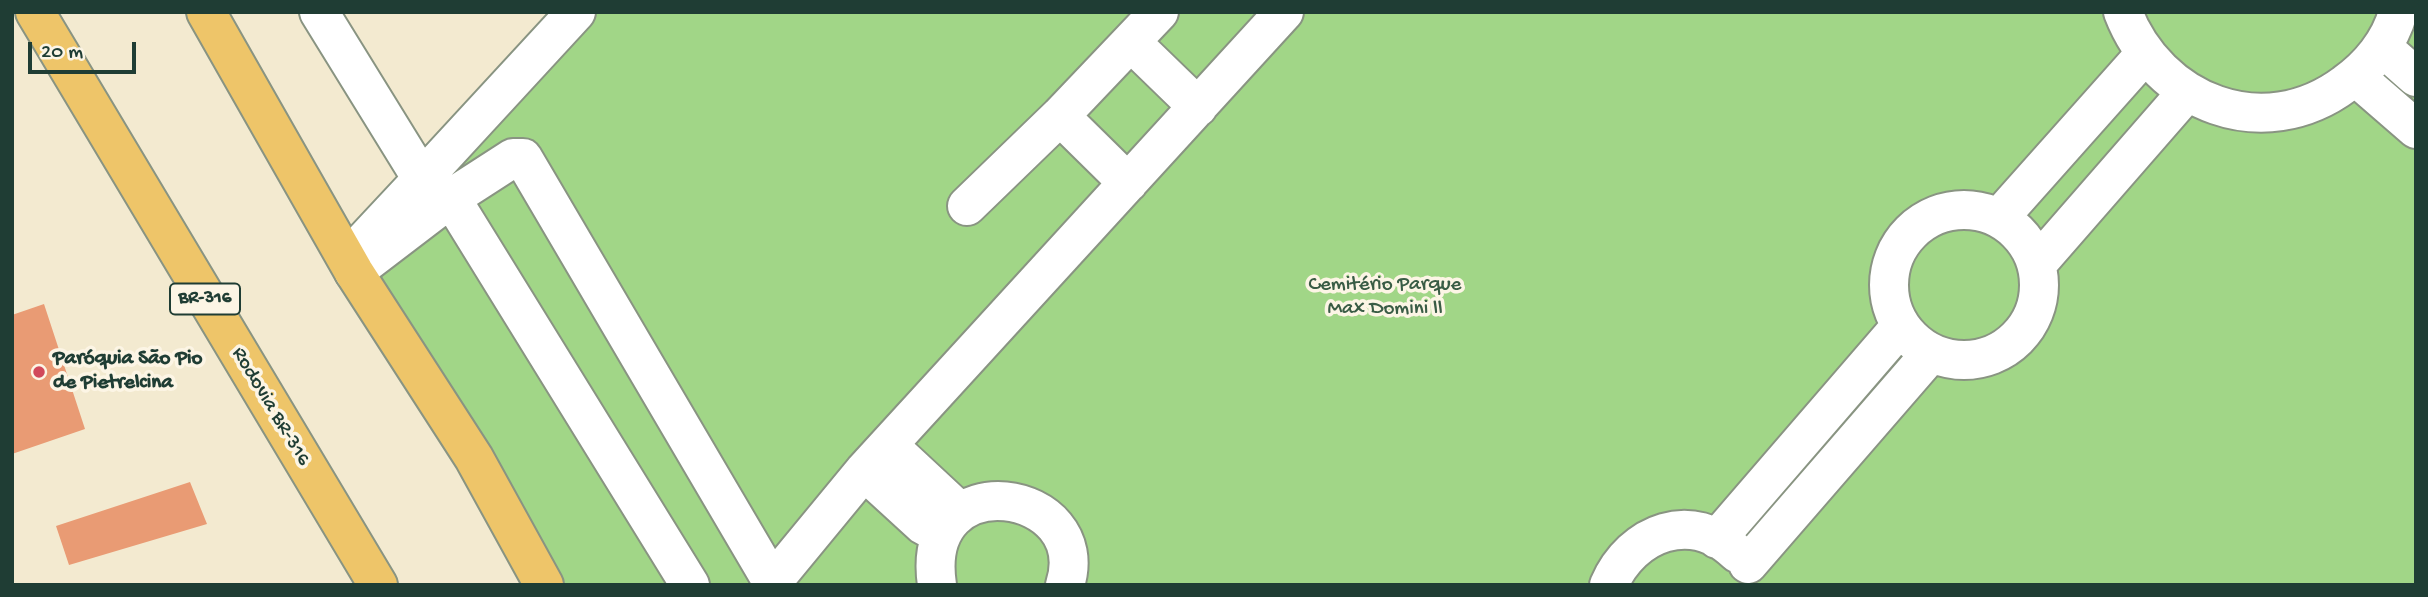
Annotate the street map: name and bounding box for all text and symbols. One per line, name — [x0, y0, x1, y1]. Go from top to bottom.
scale bar — [32, 28, 140, 72]
text: 20 m — [41, 41, 83, 66]
park label: Cemitério Parque Max Domini ll — [1309, 273, 1461, 323]
road number: BR-316 — [170, 284, 240, 314]
street label: Rodovia BR-316 — [225, 343, 315, 471]
place label: Paróquia São Pio de Pietrelcina — [53, 347, 202, 397]
marker: Paróquia São Pio de Pietrelcina — [31, 364, 47, 380]

